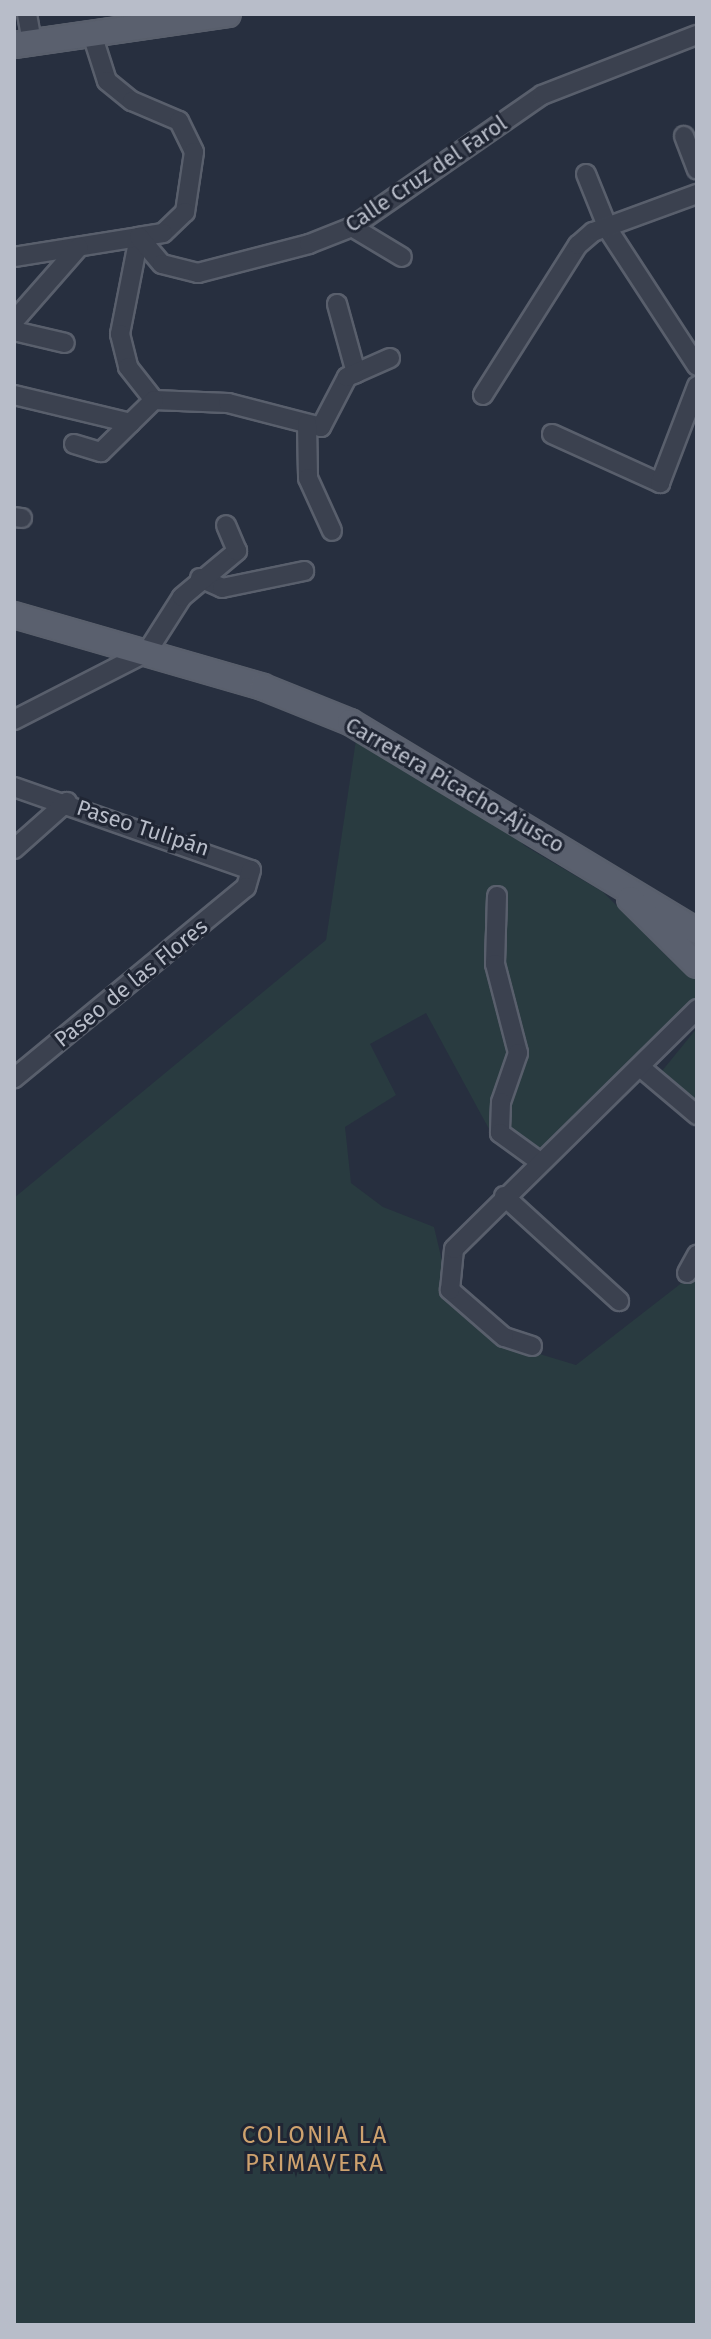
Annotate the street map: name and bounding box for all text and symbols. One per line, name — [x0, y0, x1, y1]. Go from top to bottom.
street label: Calle Cruz del Farol — [340, 110, 512, 238]
street label: Carretera Picacho-Ajusco — [341, 711, 569, 859]
street label: Paseo Tulipán — [73, 794, 213, 862]
street label: Paseo de las Flores — [49, 913, 213, 1053]
district label: COLONIA LA PRIMAVERA — [242, 2122, 388, 2178]

